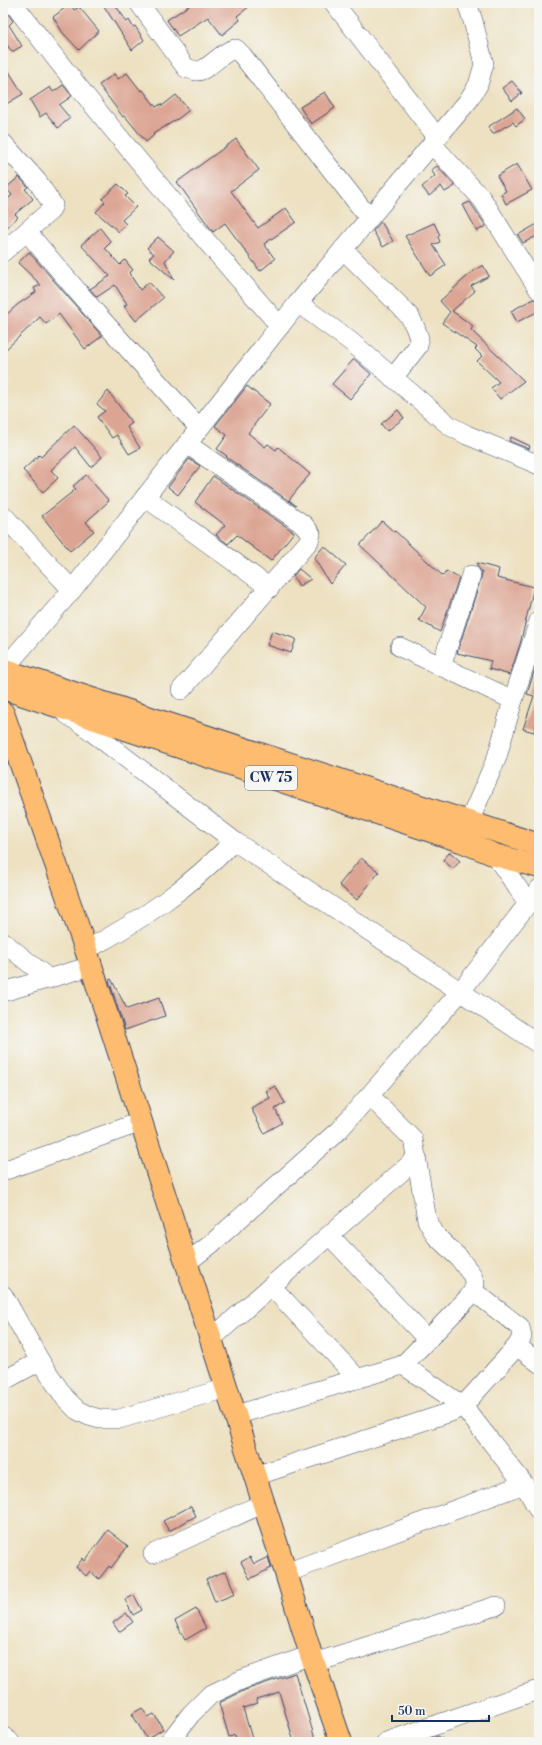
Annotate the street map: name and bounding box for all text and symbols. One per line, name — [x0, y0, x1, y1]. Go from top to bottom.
road number: CW 75 — [245, 766, 297, 790]
scale bar — [392, 1697, 489, 1723]
text: 50 m — [398, 1704, 426, 1719]

